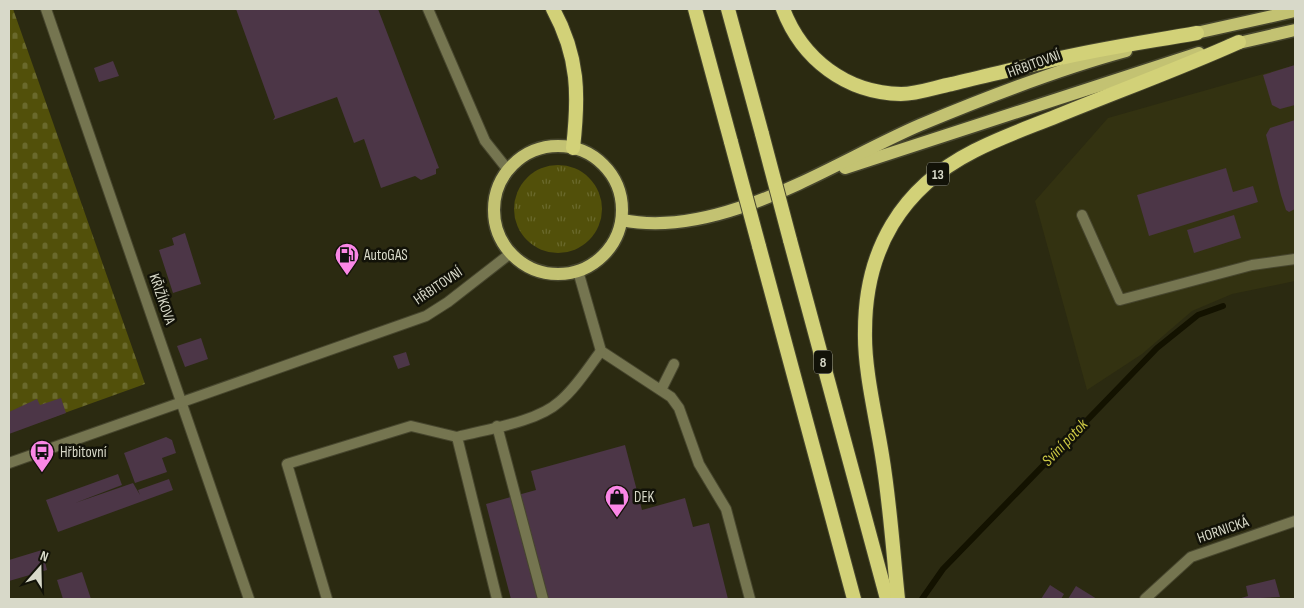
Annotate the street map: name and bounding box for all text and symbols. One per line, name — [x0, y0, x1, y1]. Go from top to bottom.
street label: HŘBITOVNÍ — [1005, 46, 1063, 82]
road number: 13 — [927, 162, 949, 185]
fuel station icon: AutoGAS — [334, 242, 360, 276]
place label: AutoGAS — [363, 246, 408, 265]
street label: HŘBITOVNÍ — [410, 263, 466, 309]
street label: KŘIŽÍKOVA — [144, 271, 180, 327]
road number: 8 — [814, 351, 832, 374]
water label: Sviní potok — [1038, 415, 1093, 470]
bus stop icon: Hřbitovní — [29, 439, 55, 473]
place label: Hřbitovní — [60, 443, 107, 462]
shop icon: DEK — [604, 484, 630, 518]
place label: DEK — [634, 488, 655, 507]
street label: HORNICKÁ — [1195, 512, 1252, 548]
north arrow — [15, 543, 65, 593]
text: N — [38, 547, 51, 566]

